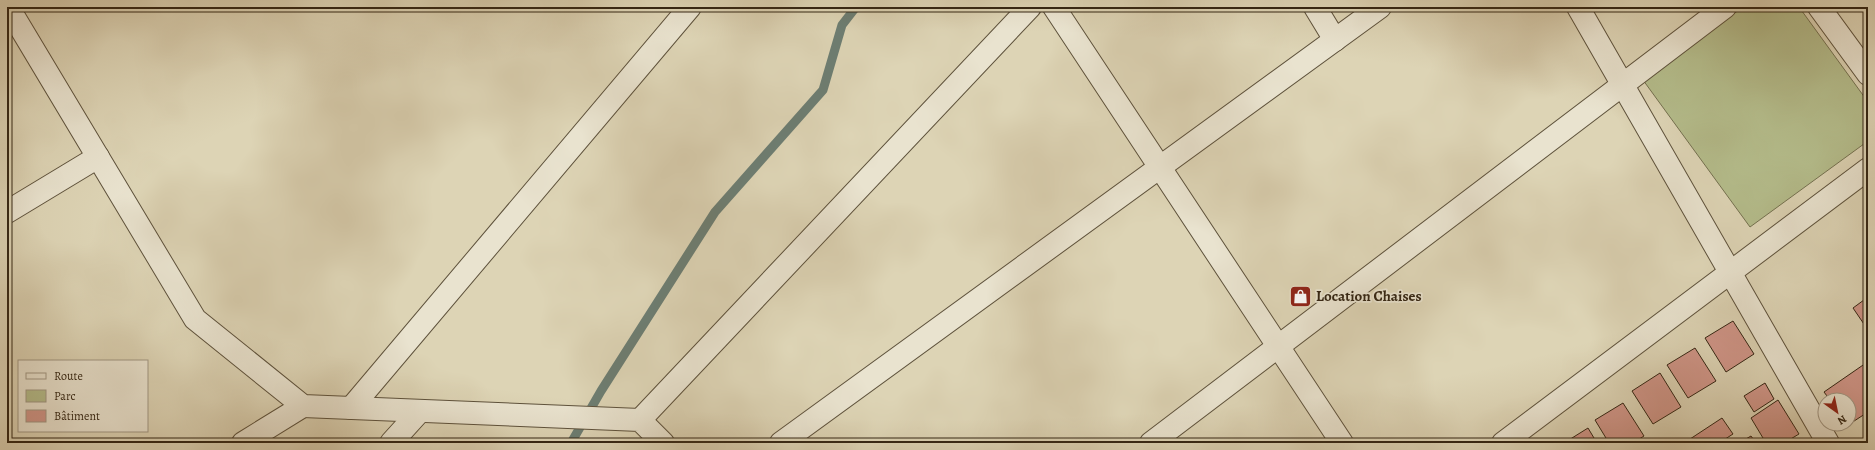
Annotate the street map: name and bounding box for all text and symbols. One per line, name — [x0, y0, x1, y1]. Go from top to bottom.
shop icon: Location Chaises — [1288, 283, 1314, 309]
place label: Location Chaises — [1316, 286, 1422, 306]
legend — [18, 360, 148, 432]
text: Route — [54, 368, 83, 384]
text: Parc — [54, 388, 76, 404]
north arrow — [1817, 392, 1857, 432]
text: Bâtiment — [54, 408, 100, 424]
text: N — [1835, 411, 1850, 428]

